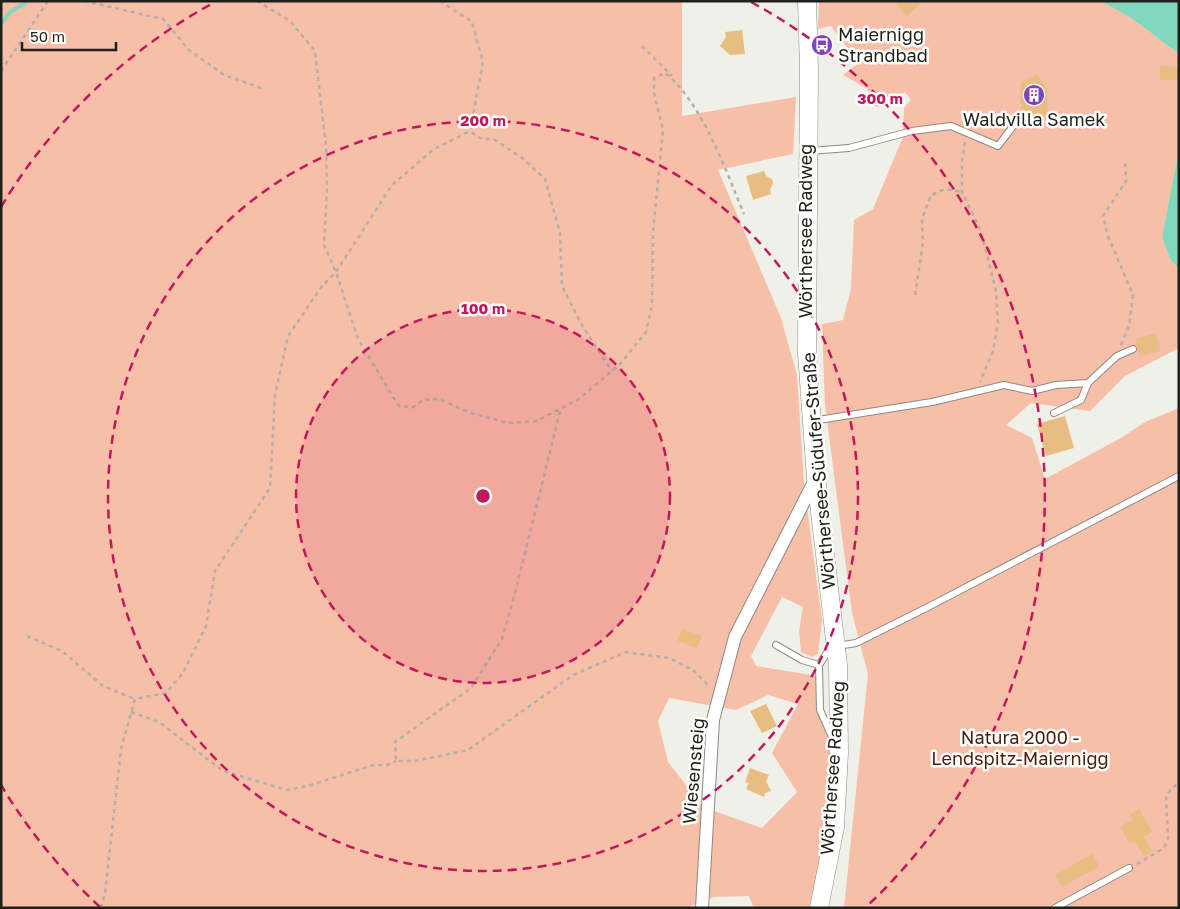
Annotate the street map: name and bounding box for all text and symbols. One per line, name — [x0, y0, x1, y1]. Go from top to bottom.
scale bar — [22, 20, 116, 52]
place label: Maiernigg Strandbad — [838, 23, 928, 66]
text: 50 m — [30, 27, 65, 45]
bus stop icon: Maiernigg Strandbad — [810, 33, 834, 57]
building icon: Waldvilla Samek — [1022, 83, 1046, 107]
text: 300 m — [857, 89, 903, 107]
place label: Waldvilla Samek — [963, 108, 1105, 130]
text: 200 m — [460, 111, 506, 129]
street label: Wörthersee Radweg — [794, 144, 816, 318]
text: 100 m — [461, 299, 505, 317]
street label: Wörthersee-Südufer-Straße — [797, 352, 839, 591]
centre of rings — [474, 487, 492, 505]
street label: Wörthersee Radweg — [815, 680, 849, 856]
street label: Wiesensteig — [677, 717, 709, 825]
park label: Natura 2000 - Lendspitz-Maiernigg — [931, 726, 1109, 769]

